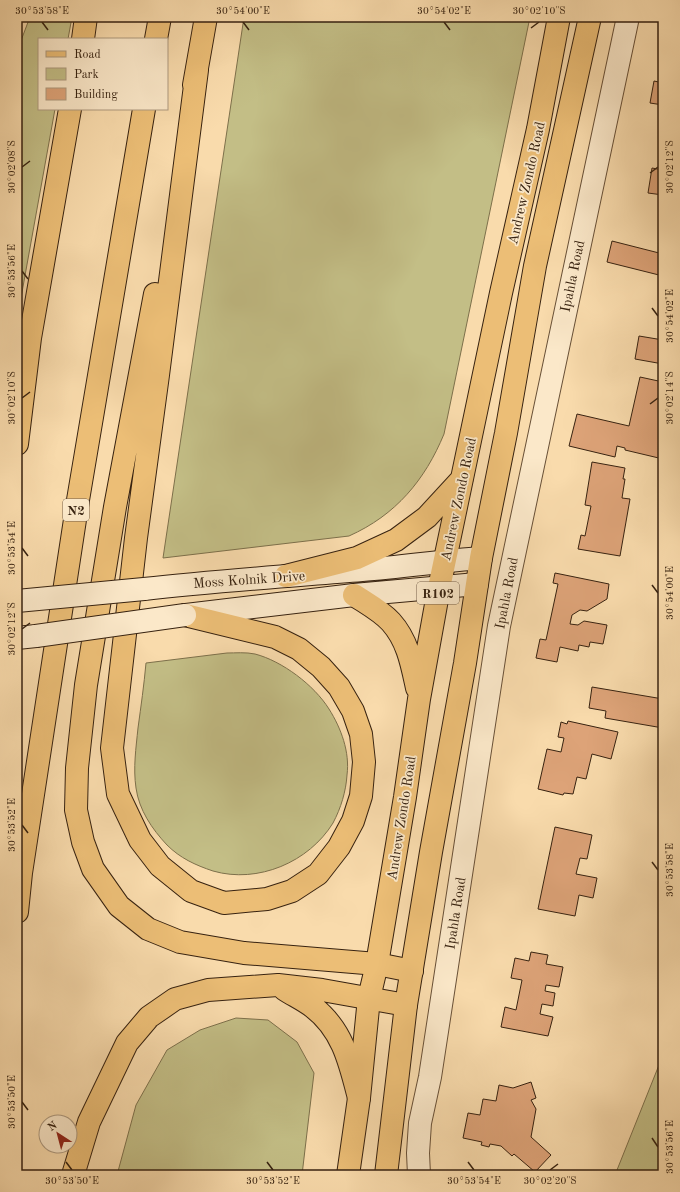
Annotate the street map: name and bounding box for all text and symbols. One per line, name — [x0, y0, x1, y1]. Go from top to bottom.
text: 30°53'58"E — [15, 6, 69, 16]
text: 30°54'00"E — [216, 6, 270, 16]
text: 30°54'02"E — [417, 6, 471, 16]
text: 30°02'10"S — [512, 6, 566, 16]
legend — [38, 38, 168, 110]
text: Road — [74, 49, 101, 61]
text: Park — [74, 69, 99, 81]
text: Building — [74, 89, 118, 101]
street label: Andrew Zondo Road — [506, 120, 548, 246]
text: 30°02'08"S — [7, 140, 17, 194]
text: 30°02'12"S — [665, 140, 675, 194]
street label: Ipahla Road — [559, 239, 587, 313]
text: 30°53'56"E — [7, 244, 17, 298]
text: 30°54'02"E — [665, 289, 675, 343]
text: 30°02'10"S — [7, 371, 17, 425]
text: 30°02'14"S — [665, 371, 675, 425]
street label: Andrew Zondo Road — [439, 436, 479, 562]
road number: N2 — [63, 499, 89, 521]
text: 30°53'54"E — [7, 521, 17, 575]
street label: Ipahla Road — [493, 556, 521, 630]
text: 30°54'00"E — [665, 566, 675, 620]
street label: Moss Kolnik Drive — [193, 569, 306, 591]
road number: R102 — [417, 582, 459, 604]
text: 30°02'12"S — [7, 602, 17, 656]
street label: Andrew Zondo Road — [385, 755, 419, 881]
text: 30°53'52"E — [7, 798, 17, 852]
text: 30°53'58"E — [665, 843, 675, 897]
street label: Ipahla Road — [443, 876, 469, 950]
text: 30°53'50"E — [7, 1075, 17, 1129]
north arrow — [38, 1114, 78, 1154]
text: N — [46, 1120, 60, 1134]
text: 30°53'56"E — [665, 1120, 675, 1174]
text: 30°53'50"E — [45, 1176, 99, 1186]
text: 30°53'52"E — [246, 1176, 300, 1186]
text: 30°53'54"E — [447, 1176, 501, 1186]
text: 30°02'20"S — [523, 1176, 577, 1186]

